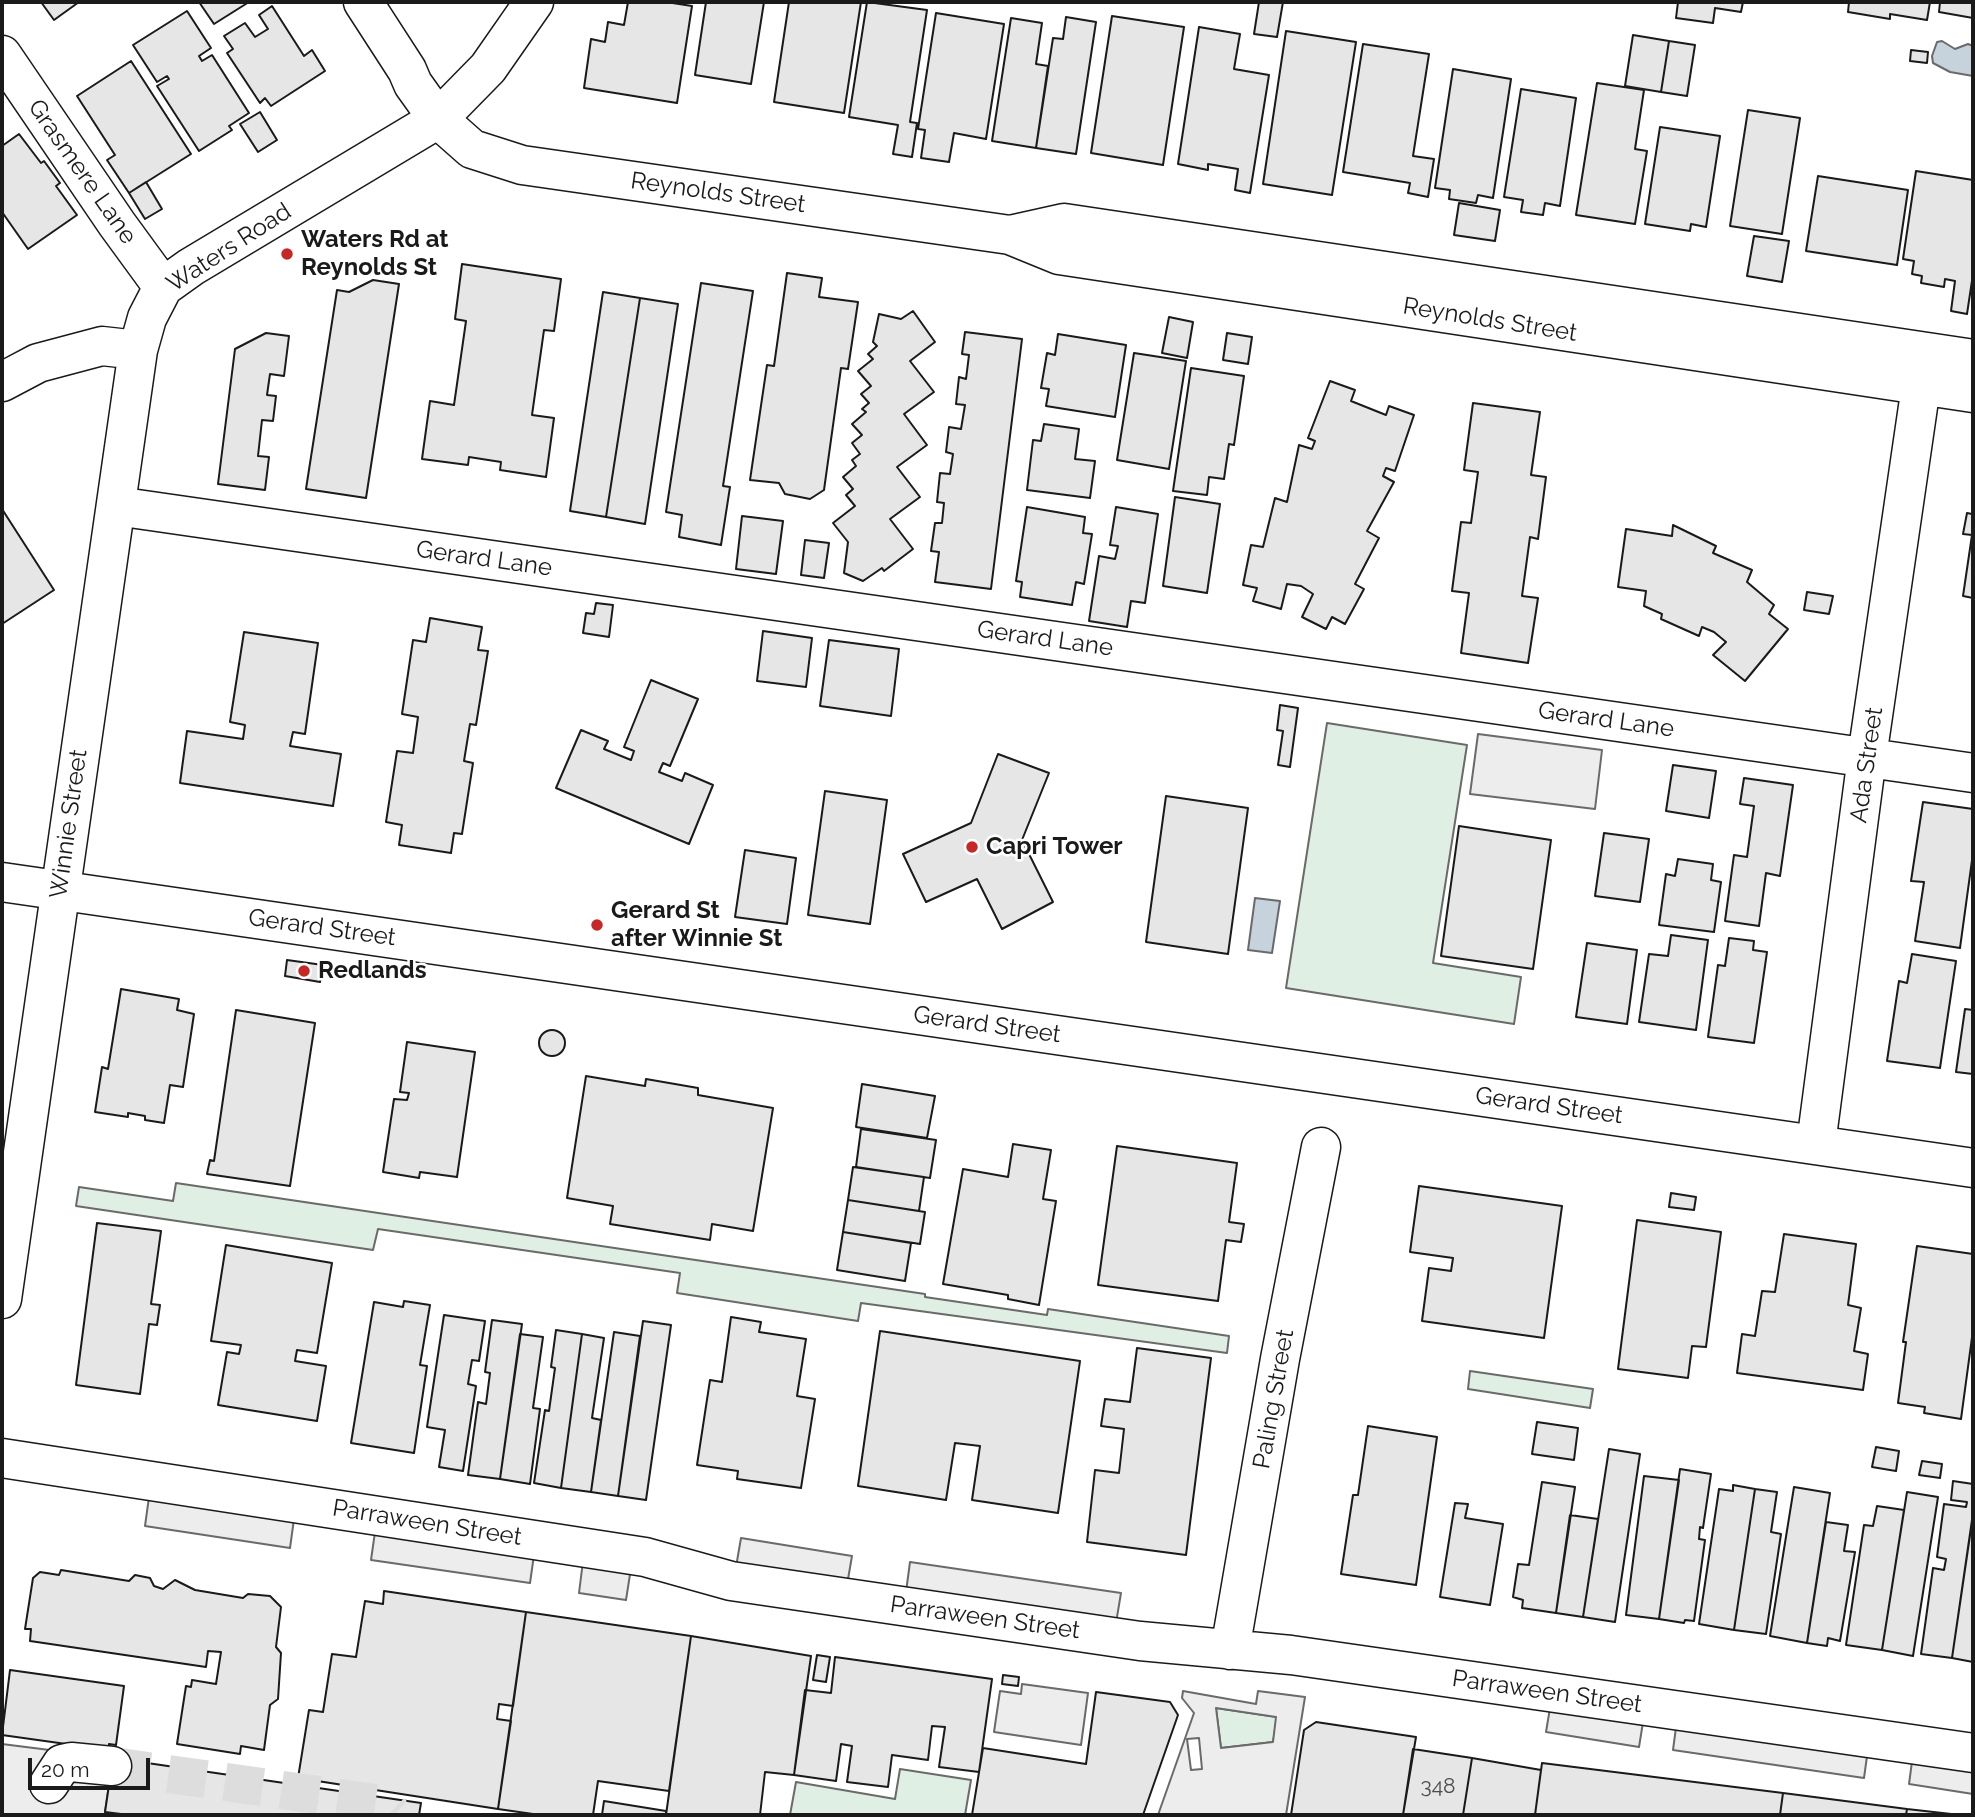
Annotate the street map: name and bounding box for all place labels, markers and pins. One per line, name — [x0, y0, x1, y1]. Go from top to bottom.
place label: Waters Rd at Reynolds St — [301, 226, 449, 282]
marker: Waters Rd at Reynolds St — [279, 246, 295, 262]
place label: Capri Tower — [986, 833, 1123, 861]
marker: Capri Tower — [964, 839, 980, 855]
place label: Gerard St after Winnie St — [611, 897, 782, 953]
marker: Gerard St after Winnie St — [589, 917, 605, 933]
place label: Redlands — [318, 957, 427, 985]
marker: Redlands — [296, 963, 312, 979]

